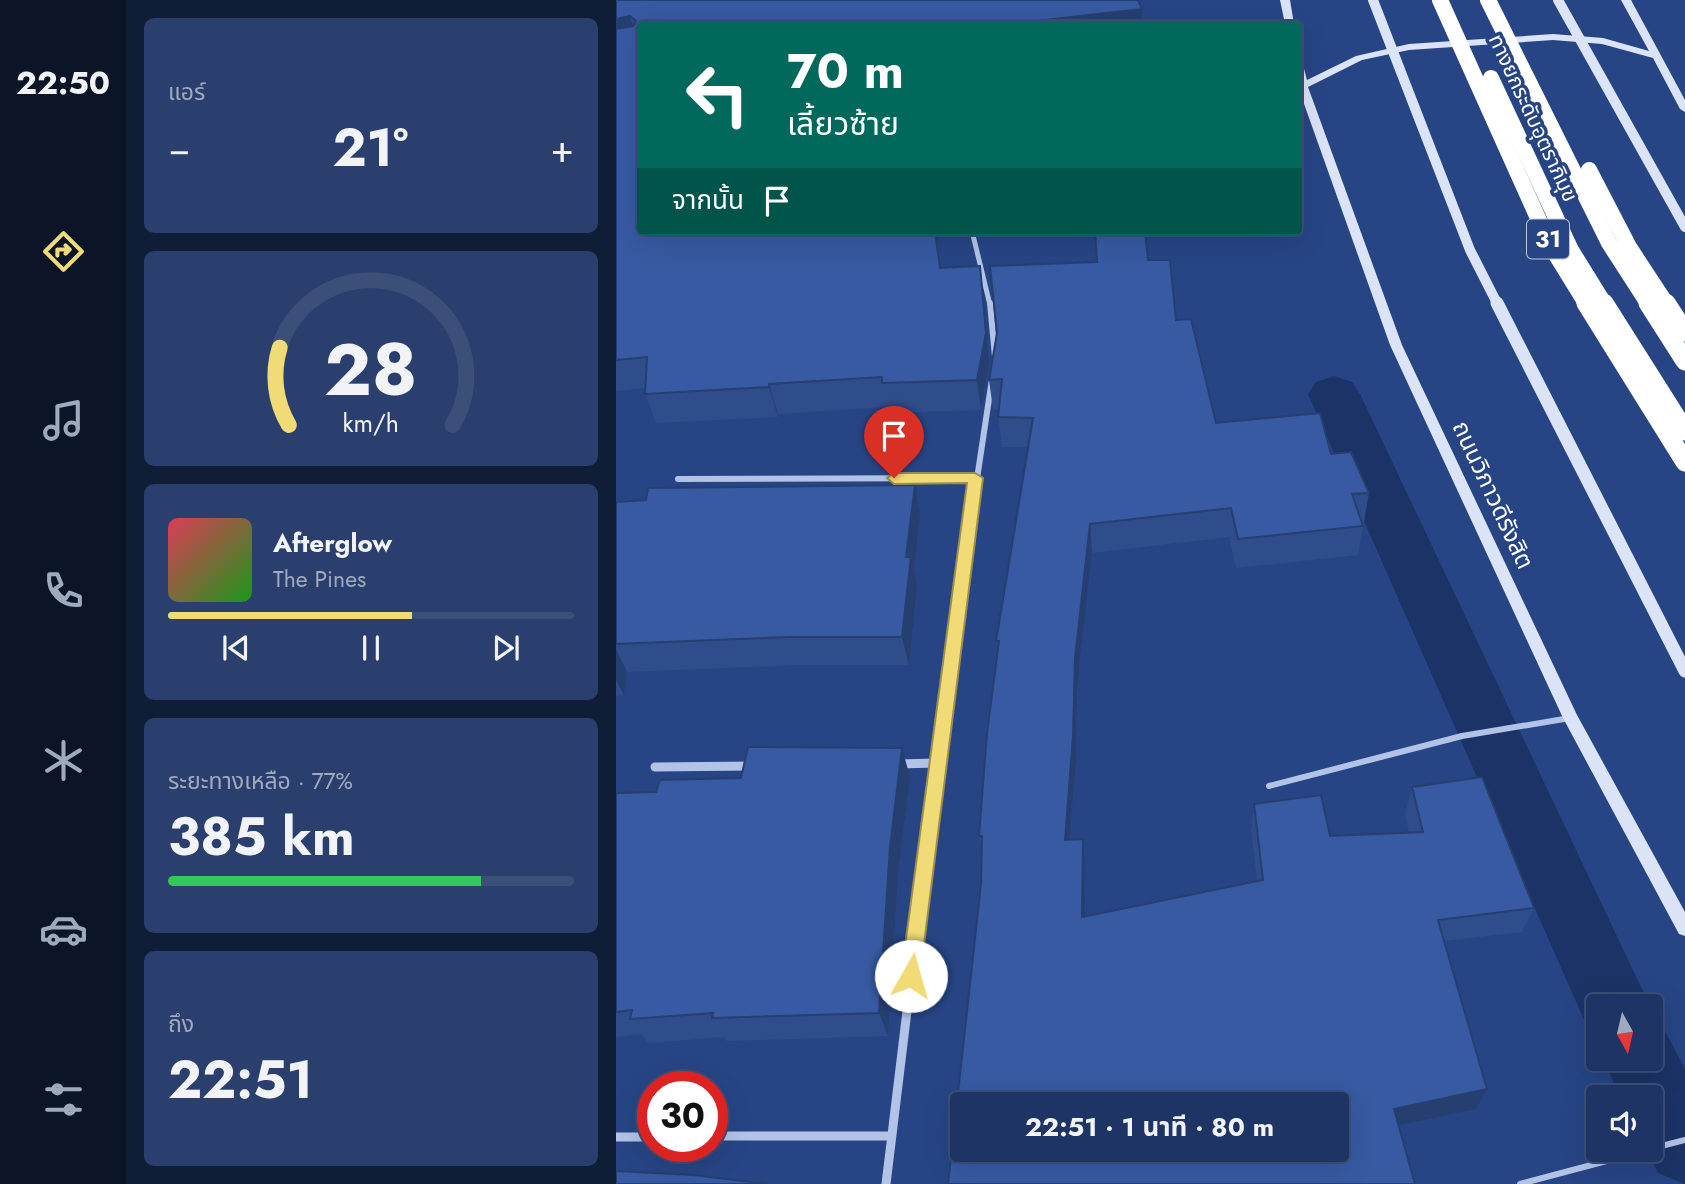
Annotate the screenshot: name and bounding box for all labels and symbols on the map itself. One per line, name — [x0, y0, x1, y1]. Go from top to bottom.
street label: ทางยกระดับอุตราภิมุข — [1481, 29, 1585, 207]
road number: 31 — [1527, 220, 1569, 258]
pin — [864, 406, 924, 478]
street label: ถนนวิภาวดีรังสิต — [1444, 415, 1543, 575]
position arrow — [874, 939, 948, 1013]
north arrow — [1586, 994, 1662, 1071]
speed limit sign: 30 — [637, 1071, 728, 1162]

